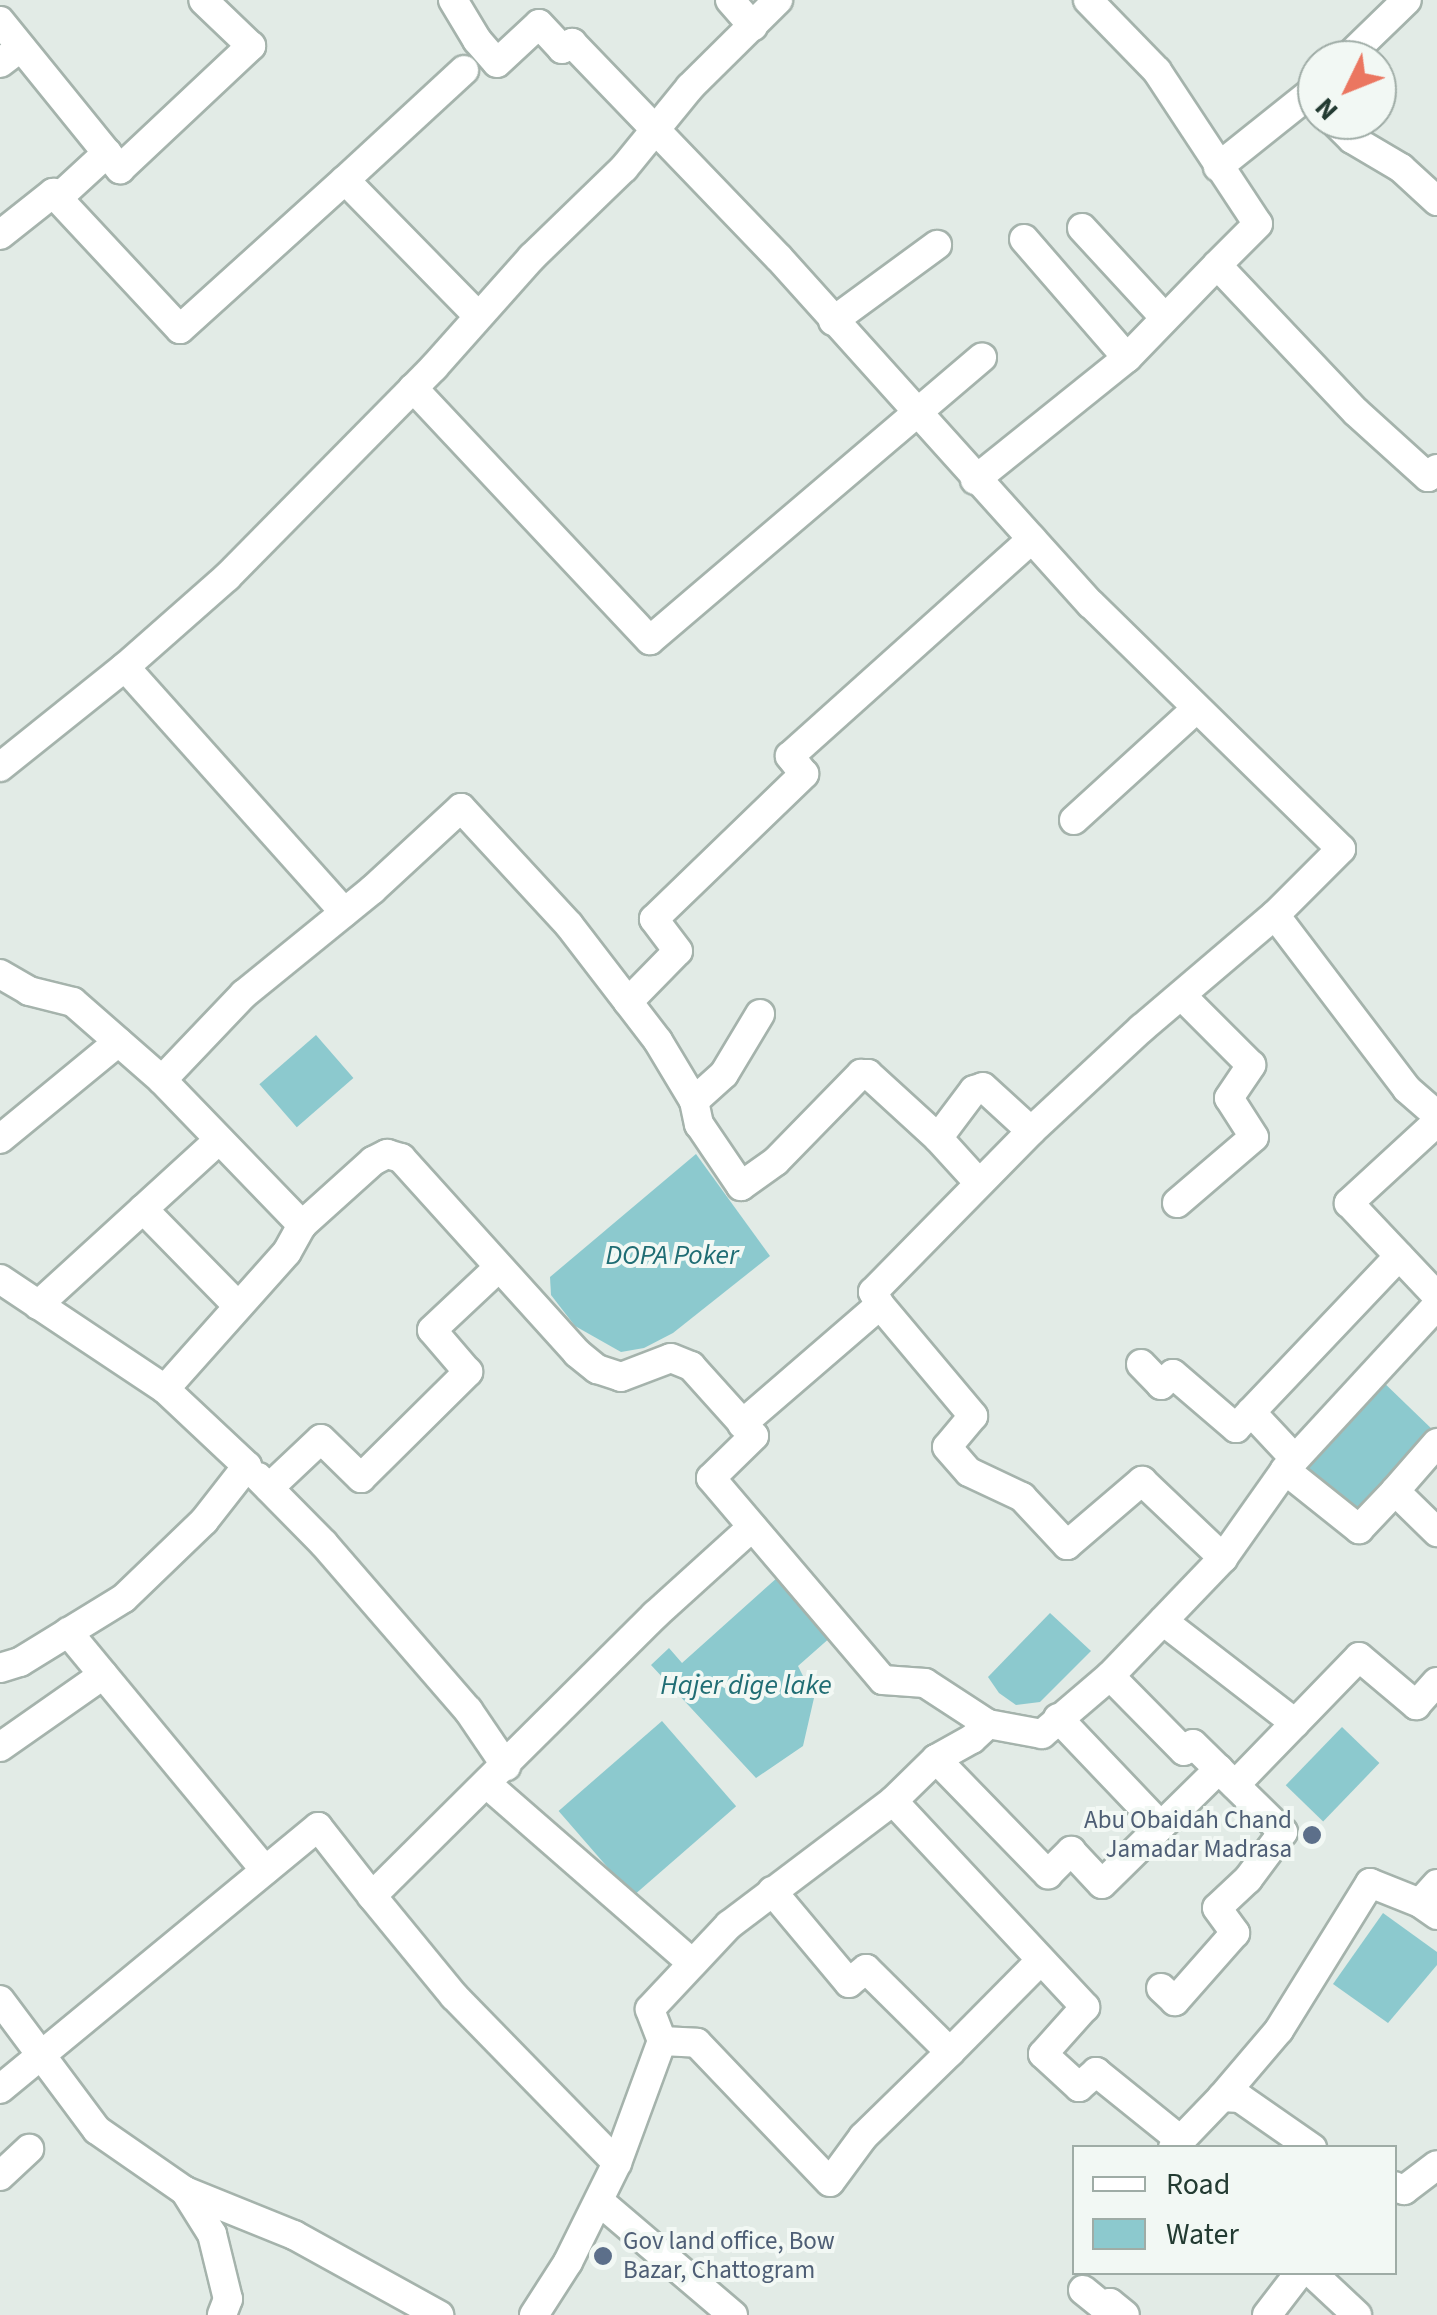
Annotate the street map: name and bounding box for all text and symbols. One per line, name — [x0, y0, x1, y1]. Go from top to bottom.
north arrow — [1297, 40, 1397, 140]
text: N — [1306, 89, 1348, 130]
water label: DOPA Poker — [605, 1238, 739, 1272]
water label: Hajer dige lake — [660, 1668, 832, 1702]
place label: Abu Obaidah Chand Jamadar Madrasa — [1084, 1806, 1292, 1865]
marker: Abu Obaidah Chand Jamadar Madrasa — [1301, 1824, 1323, 1846]
legend — [1072, 2145, 1397, 2275]
text: Road — [1166, 2163, 1230, 2206]
text: Water — [1166, 2213, 1239, 2256]
place label: Gov land office, Bow Bazar, Chattogram — [623, 2227, 835, 2286]
marker: Gov land office, Bow Bazar, Chattogram — [592, 2245, 614, 2267]

